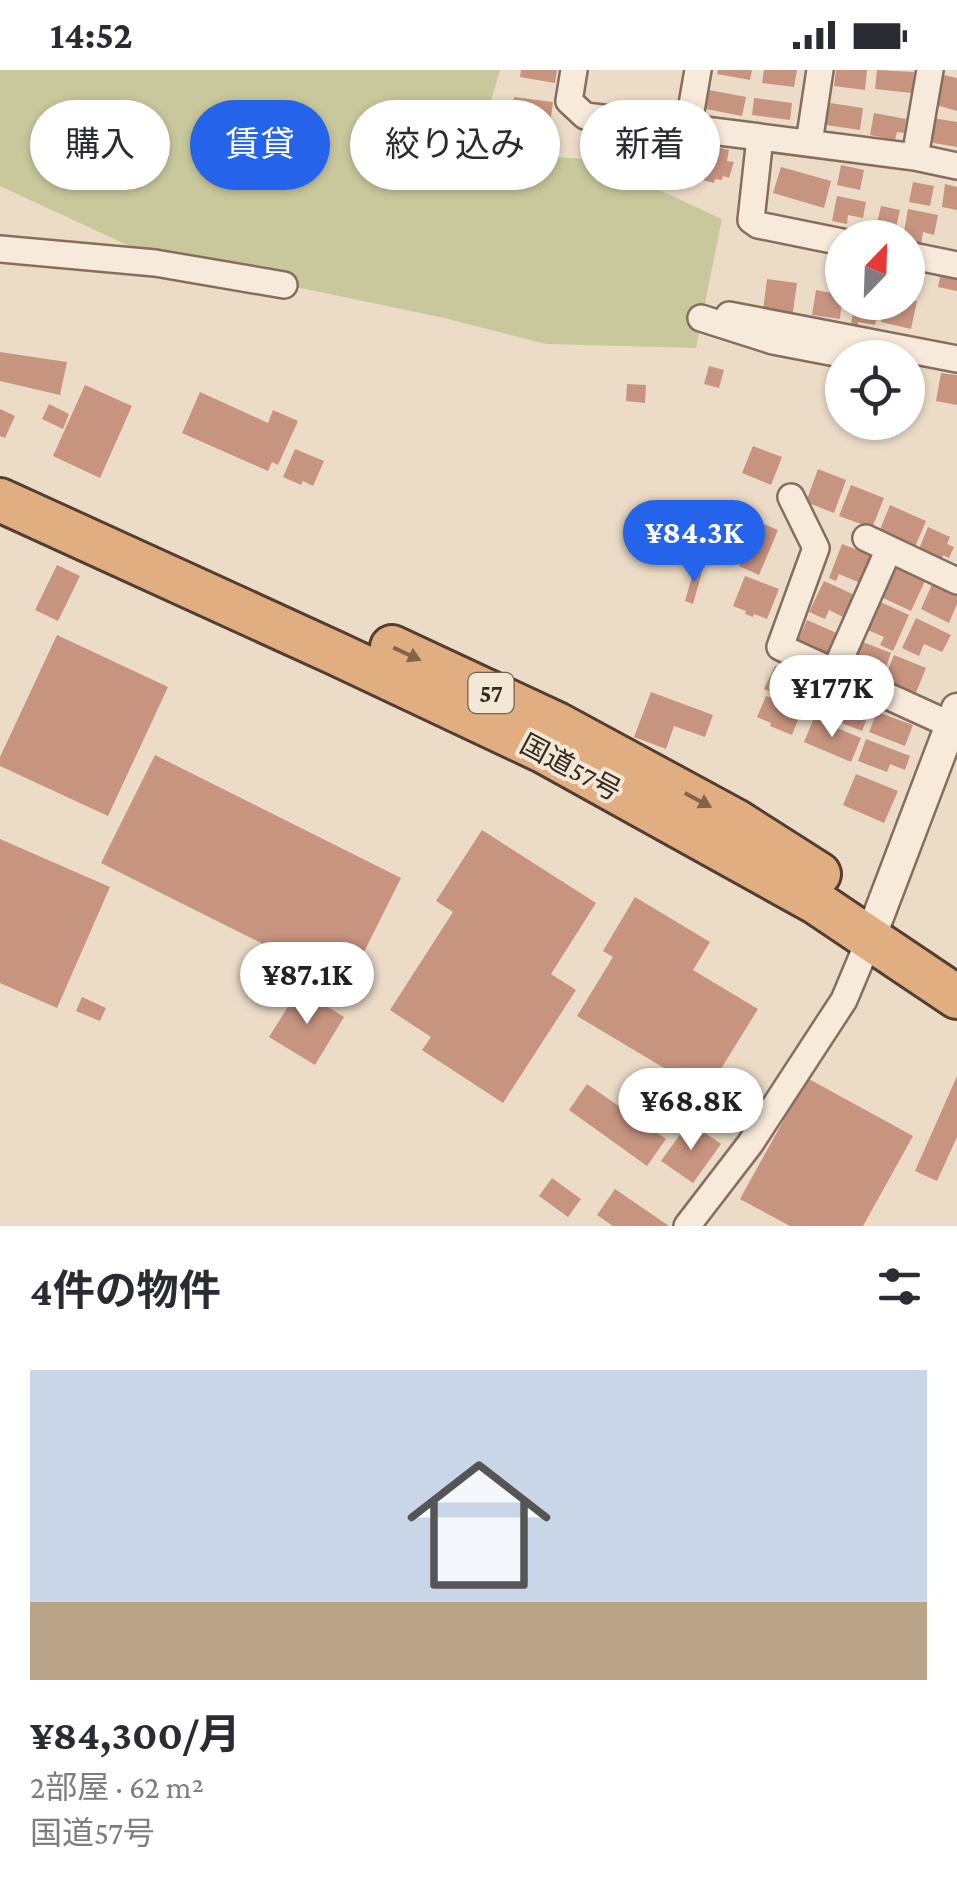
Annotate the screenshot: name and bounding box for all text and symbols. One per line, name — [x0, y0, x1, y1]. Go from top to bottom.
text: 14:52 — [50, 14, 133, 56]
chip: 購入 — [30, 100, 170, 190]
chip: 賃貸 — [190, 100, 330, 190]
chip: 絞り込み — [350, 100, 560, 190]
chip: 新着 — [580, 100, 720, 190]
north arrow — [825, 220, 925, 320]
map controls — [825, 220, 925, 440]
button: locate — [825, 340, 925, 440]
pin: ¥84.3K — [613, 500, 775, 585]
text: ¥84.3K — [645, 514, 743, 550]
one-way arrow — [393, 646, 422, 663]
pin: ¥177K — [762, 655, 902, 740]
text: ¥177K — [791, 669, 873, 705]
road number: 57 — [468, 673, 514, 713]
street label: 国道57号 — [515, 728, 626, 807]
one-way arrow — [683, 791, 712, 808]
pin: ¥87.1K — [226, 942, 388, 1027]
text: ¥87.1K — [262, 956, 352, 992]
pin: ¥68.8K — [610, 1068, 772, 1153]
text: ¥68.8K — [640, 1082, 742, 1118]
icon: filters — [872, 1259, 927, 1314]
text: 4件の物件 — [30, 1267, 221, 1314]
icon: home — [389, 1435, 569, 1615]
text: ¥84,300/月 — [30, 1711, 241, 1758]
text: 2部屋 · 62 m² — [30, 1769, 204, 1805]
text: 国道57号 — [30, 1815, 155, 1851]

